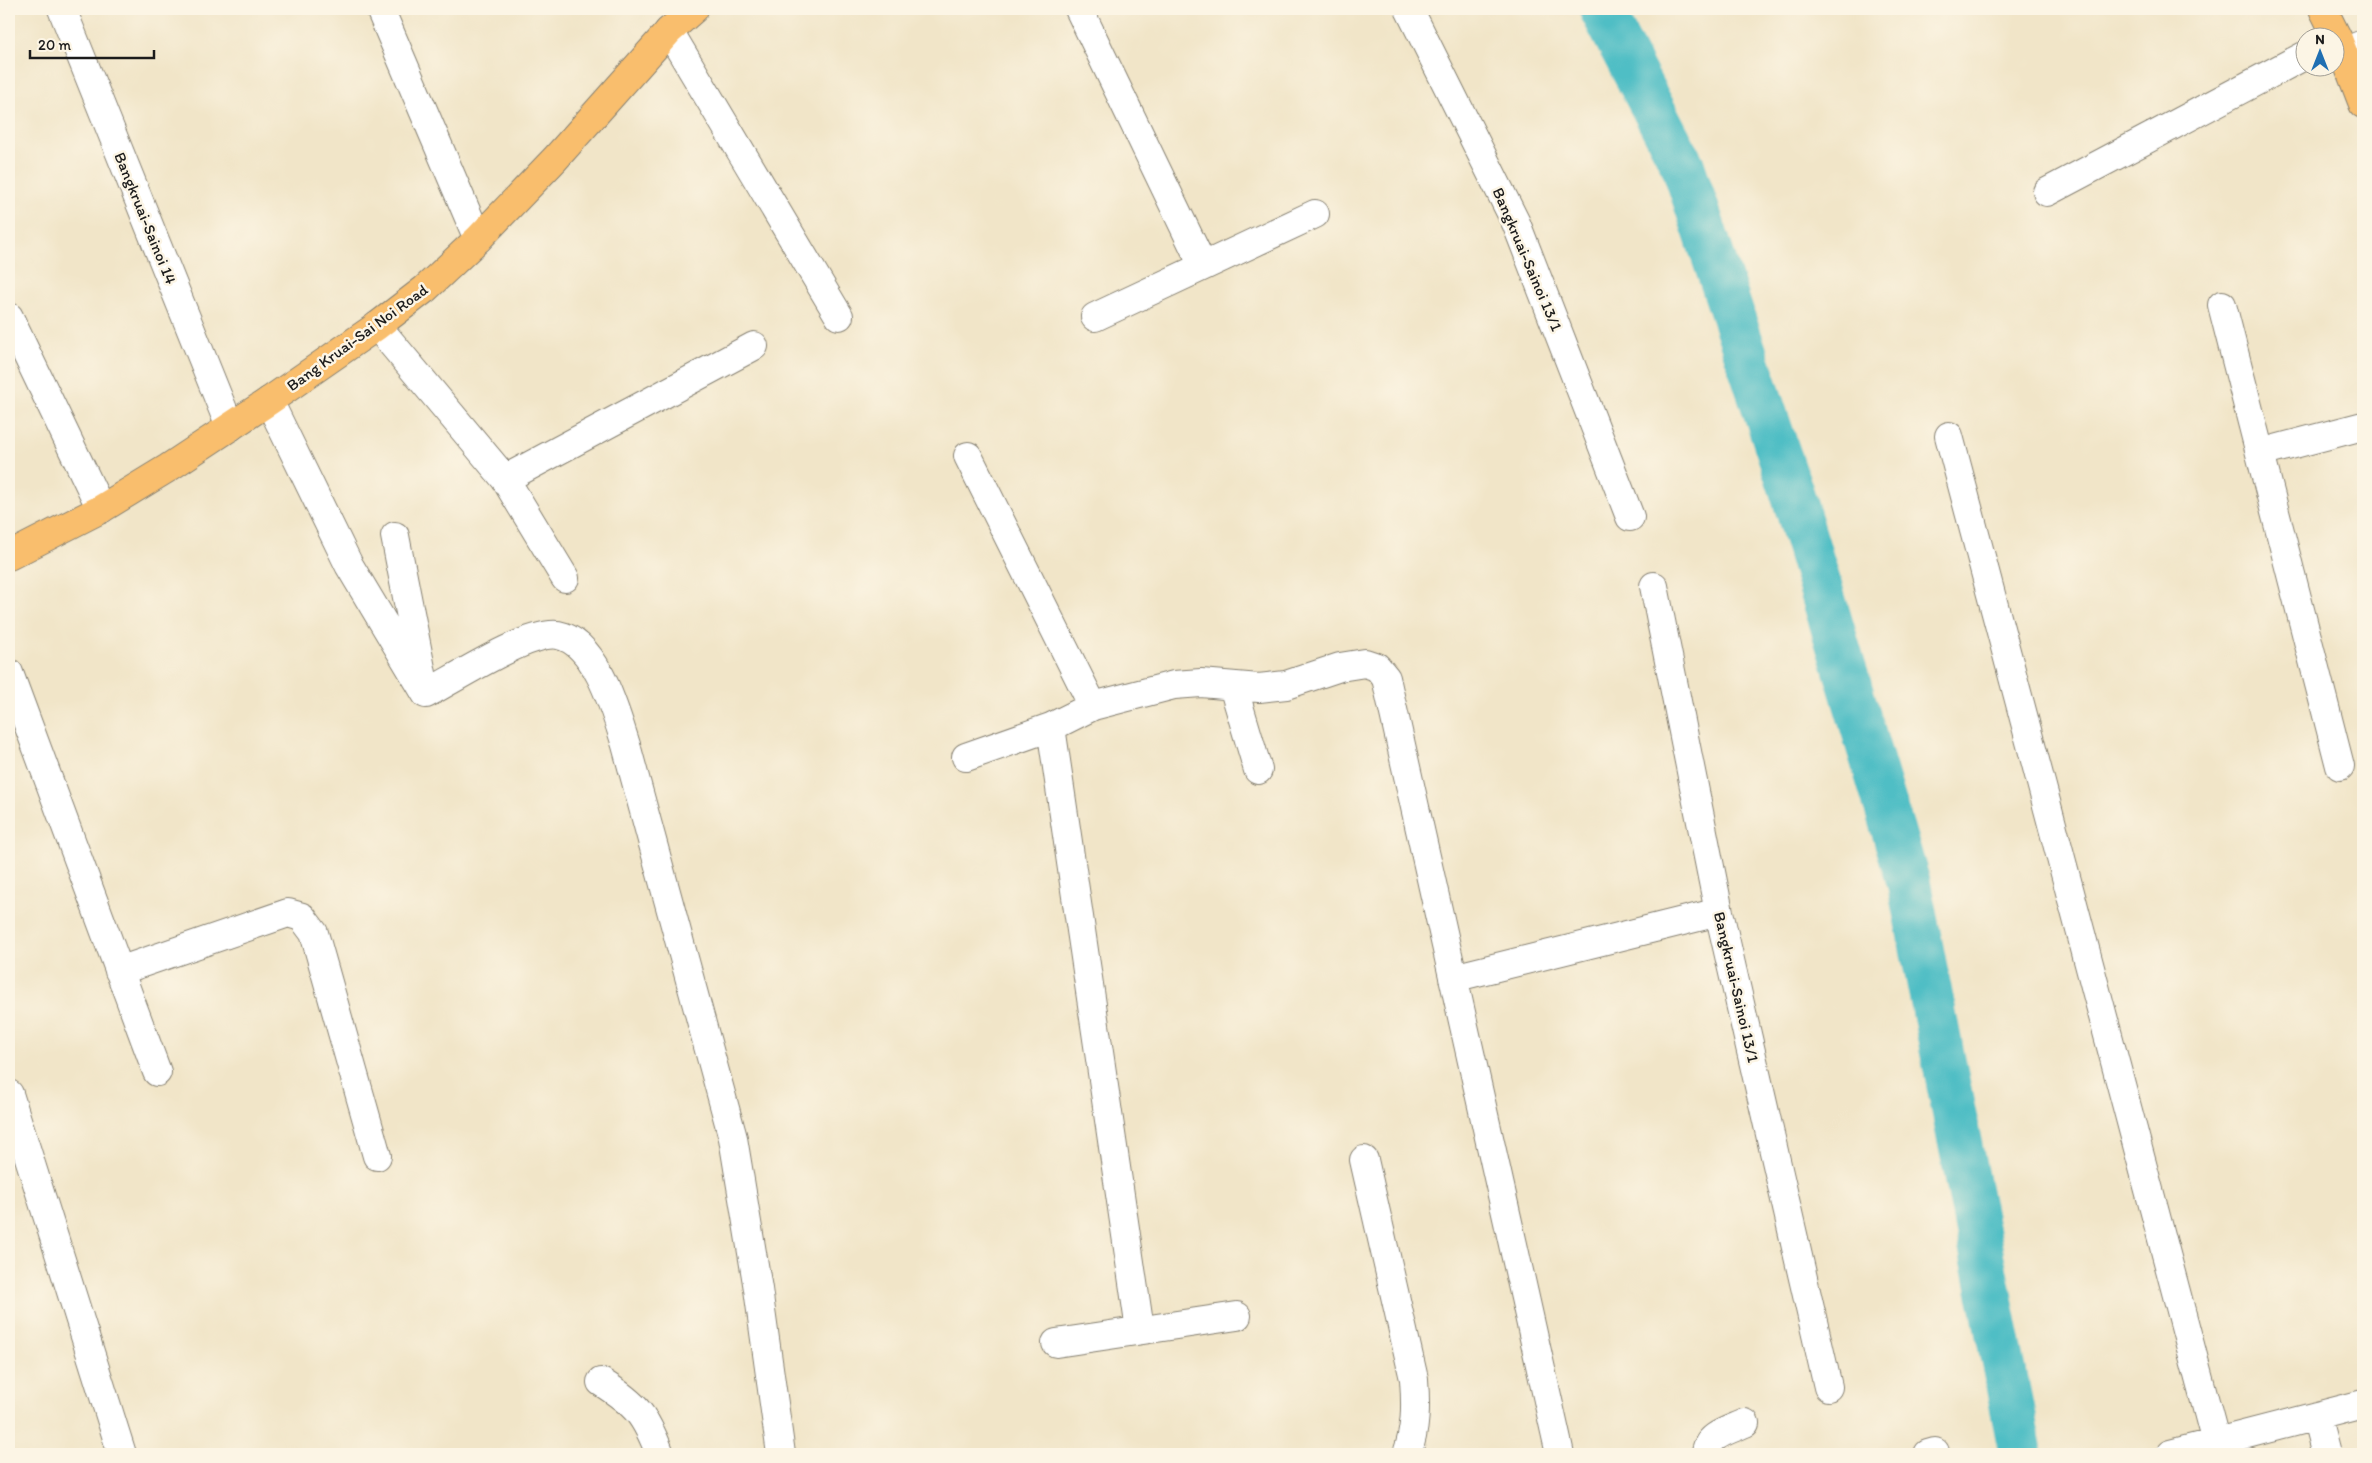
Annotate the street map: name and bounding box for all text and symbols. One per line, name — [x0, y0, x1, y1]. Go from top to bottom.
scale bar — [30, 28, 154, 60]
north arrow — [2294, 28, 2344, 78]
text: N — [2315, 31, 2325, 48]
text: 20 m — [38, 36, 72, 54]
street label: Bangkruai-Sainoi 14 — [110, 149, 181, 287]
street label: Bangkruai-Sainoi 13/1 — [1489, 185, 1567, 334]
street label: Bang Kruai-Sai Noi Road — [283, 280, 432, 395]
street label: Bangkruai-Sainoi 13/1 — [1710, 910, 1763, 1065]

